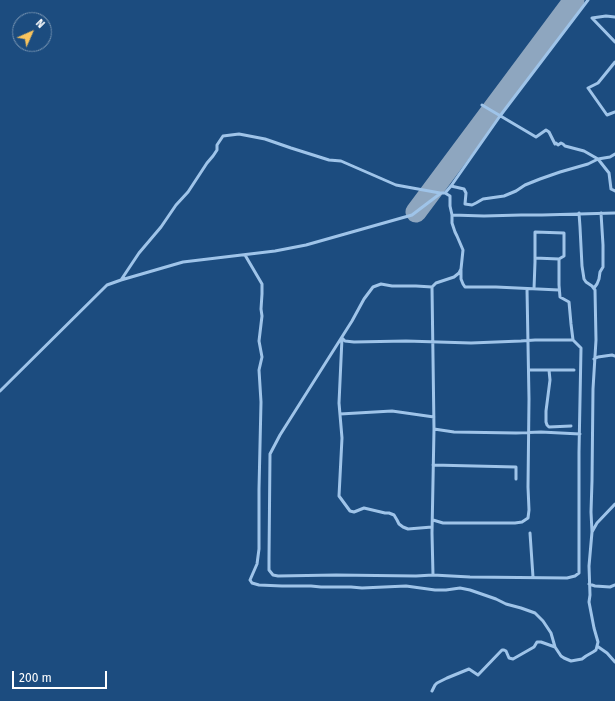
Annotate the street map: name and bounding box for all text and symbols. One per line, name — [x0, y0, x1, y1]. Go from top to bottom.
north arrow — [12, 12, 52, 52]
text: N — [33, 17, 47, 31]
scale bar — [14, 663, 109, 689]
text: 200 m — [19, 671, 52, 685]

